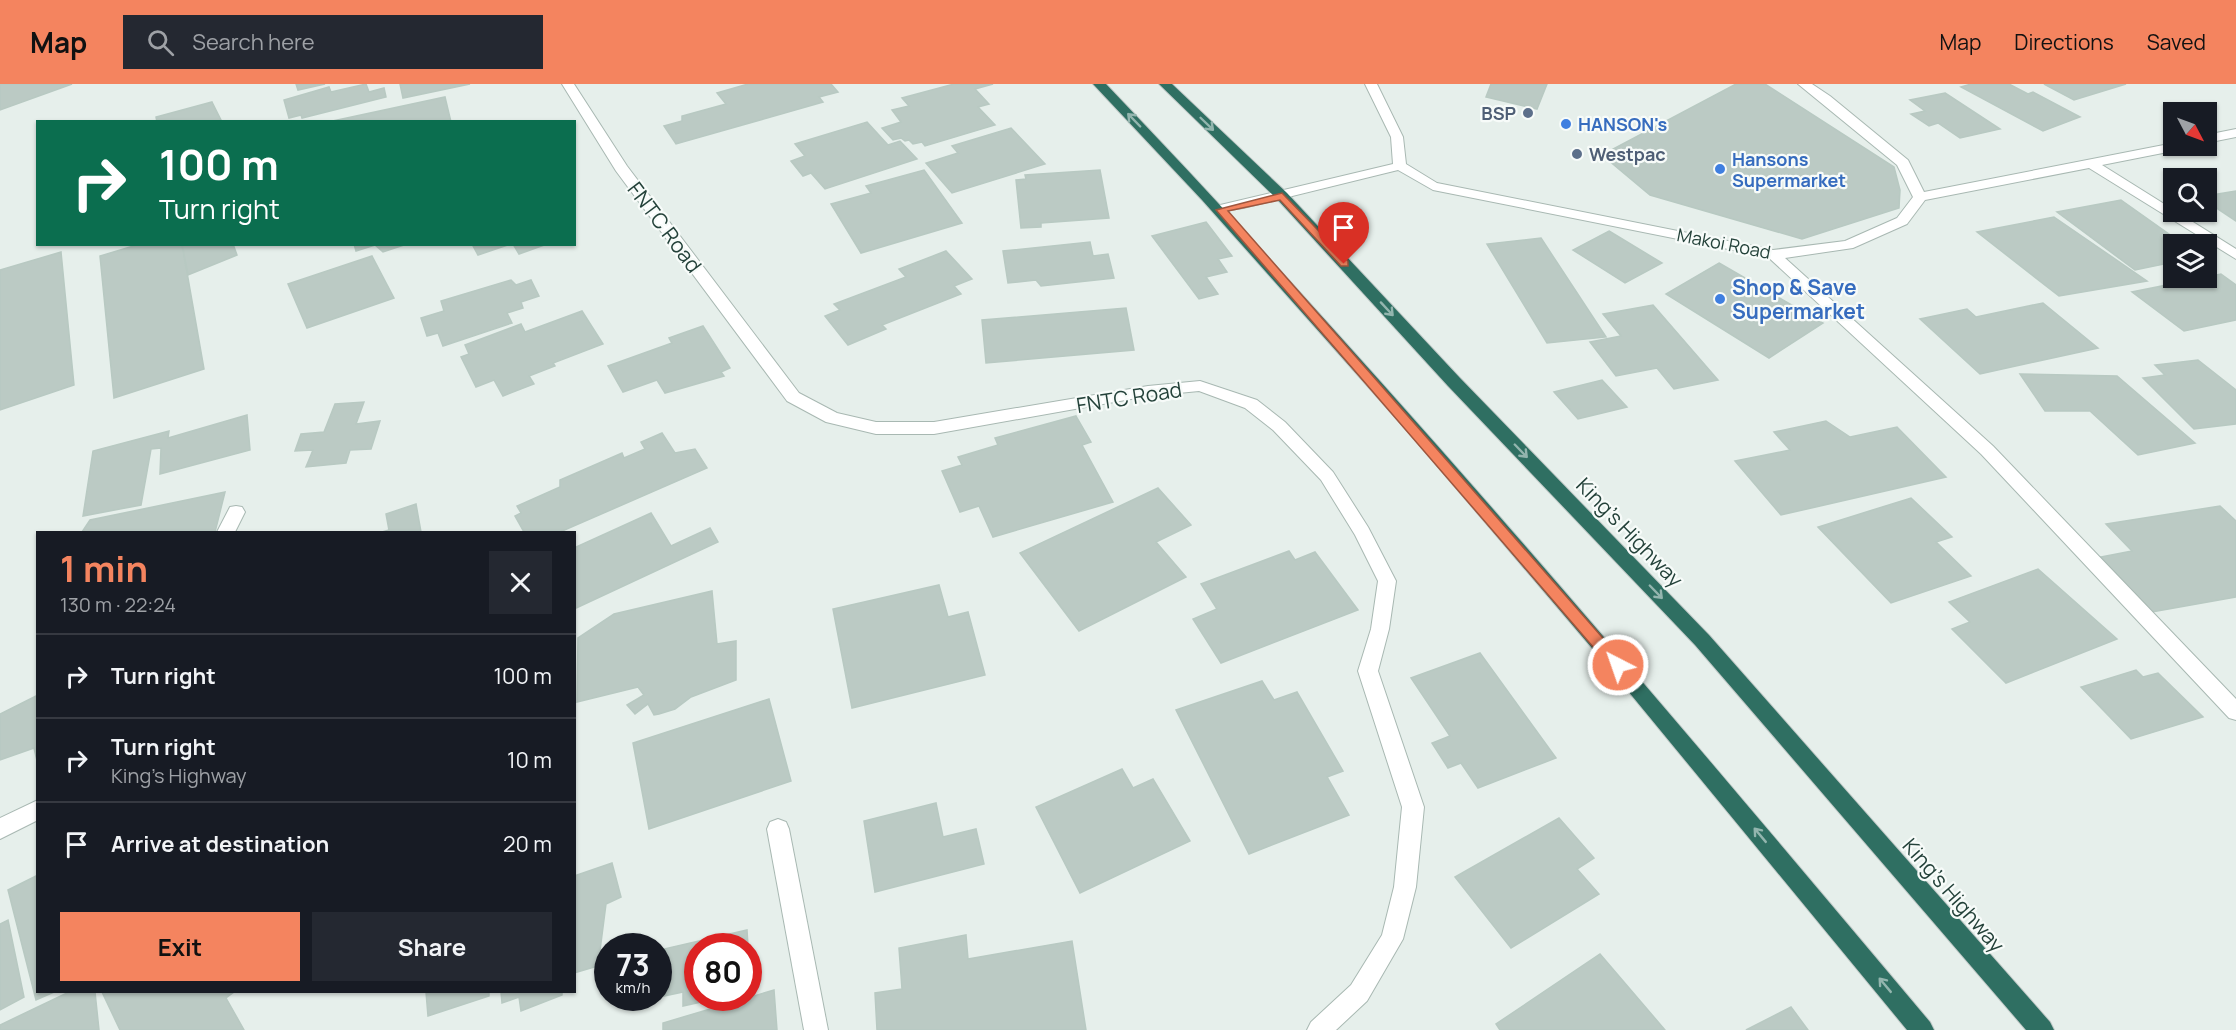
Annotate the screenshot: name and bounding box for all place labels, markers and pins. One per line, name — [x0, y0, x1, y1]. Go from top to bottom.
place label: BSP — [1481, 101, 1516, 125]
marker: BSP — [1521, 106, 1535, 120]
place label: HANSON's — [1578, 112, 1667, 136]
marker: HANSON's — [1559, 117, 1573, 131]
place label: Westpac — [1589, 142, 1666, 166]
marker: Westpac — [1570, 147, 1584, 161]
place label: Hansons Supermarket — [1732, 147, 1846, 192]
marker: Hansons Supermarket — [1713, 162, 1727, 176]
pin — [1318, 202, 1369, 264]
place label: Shop & Save Supermarket — [1732, 273, 1865, 325]
marker: Shop & Save Supermarket — [1713, 292, 1727, 306]

